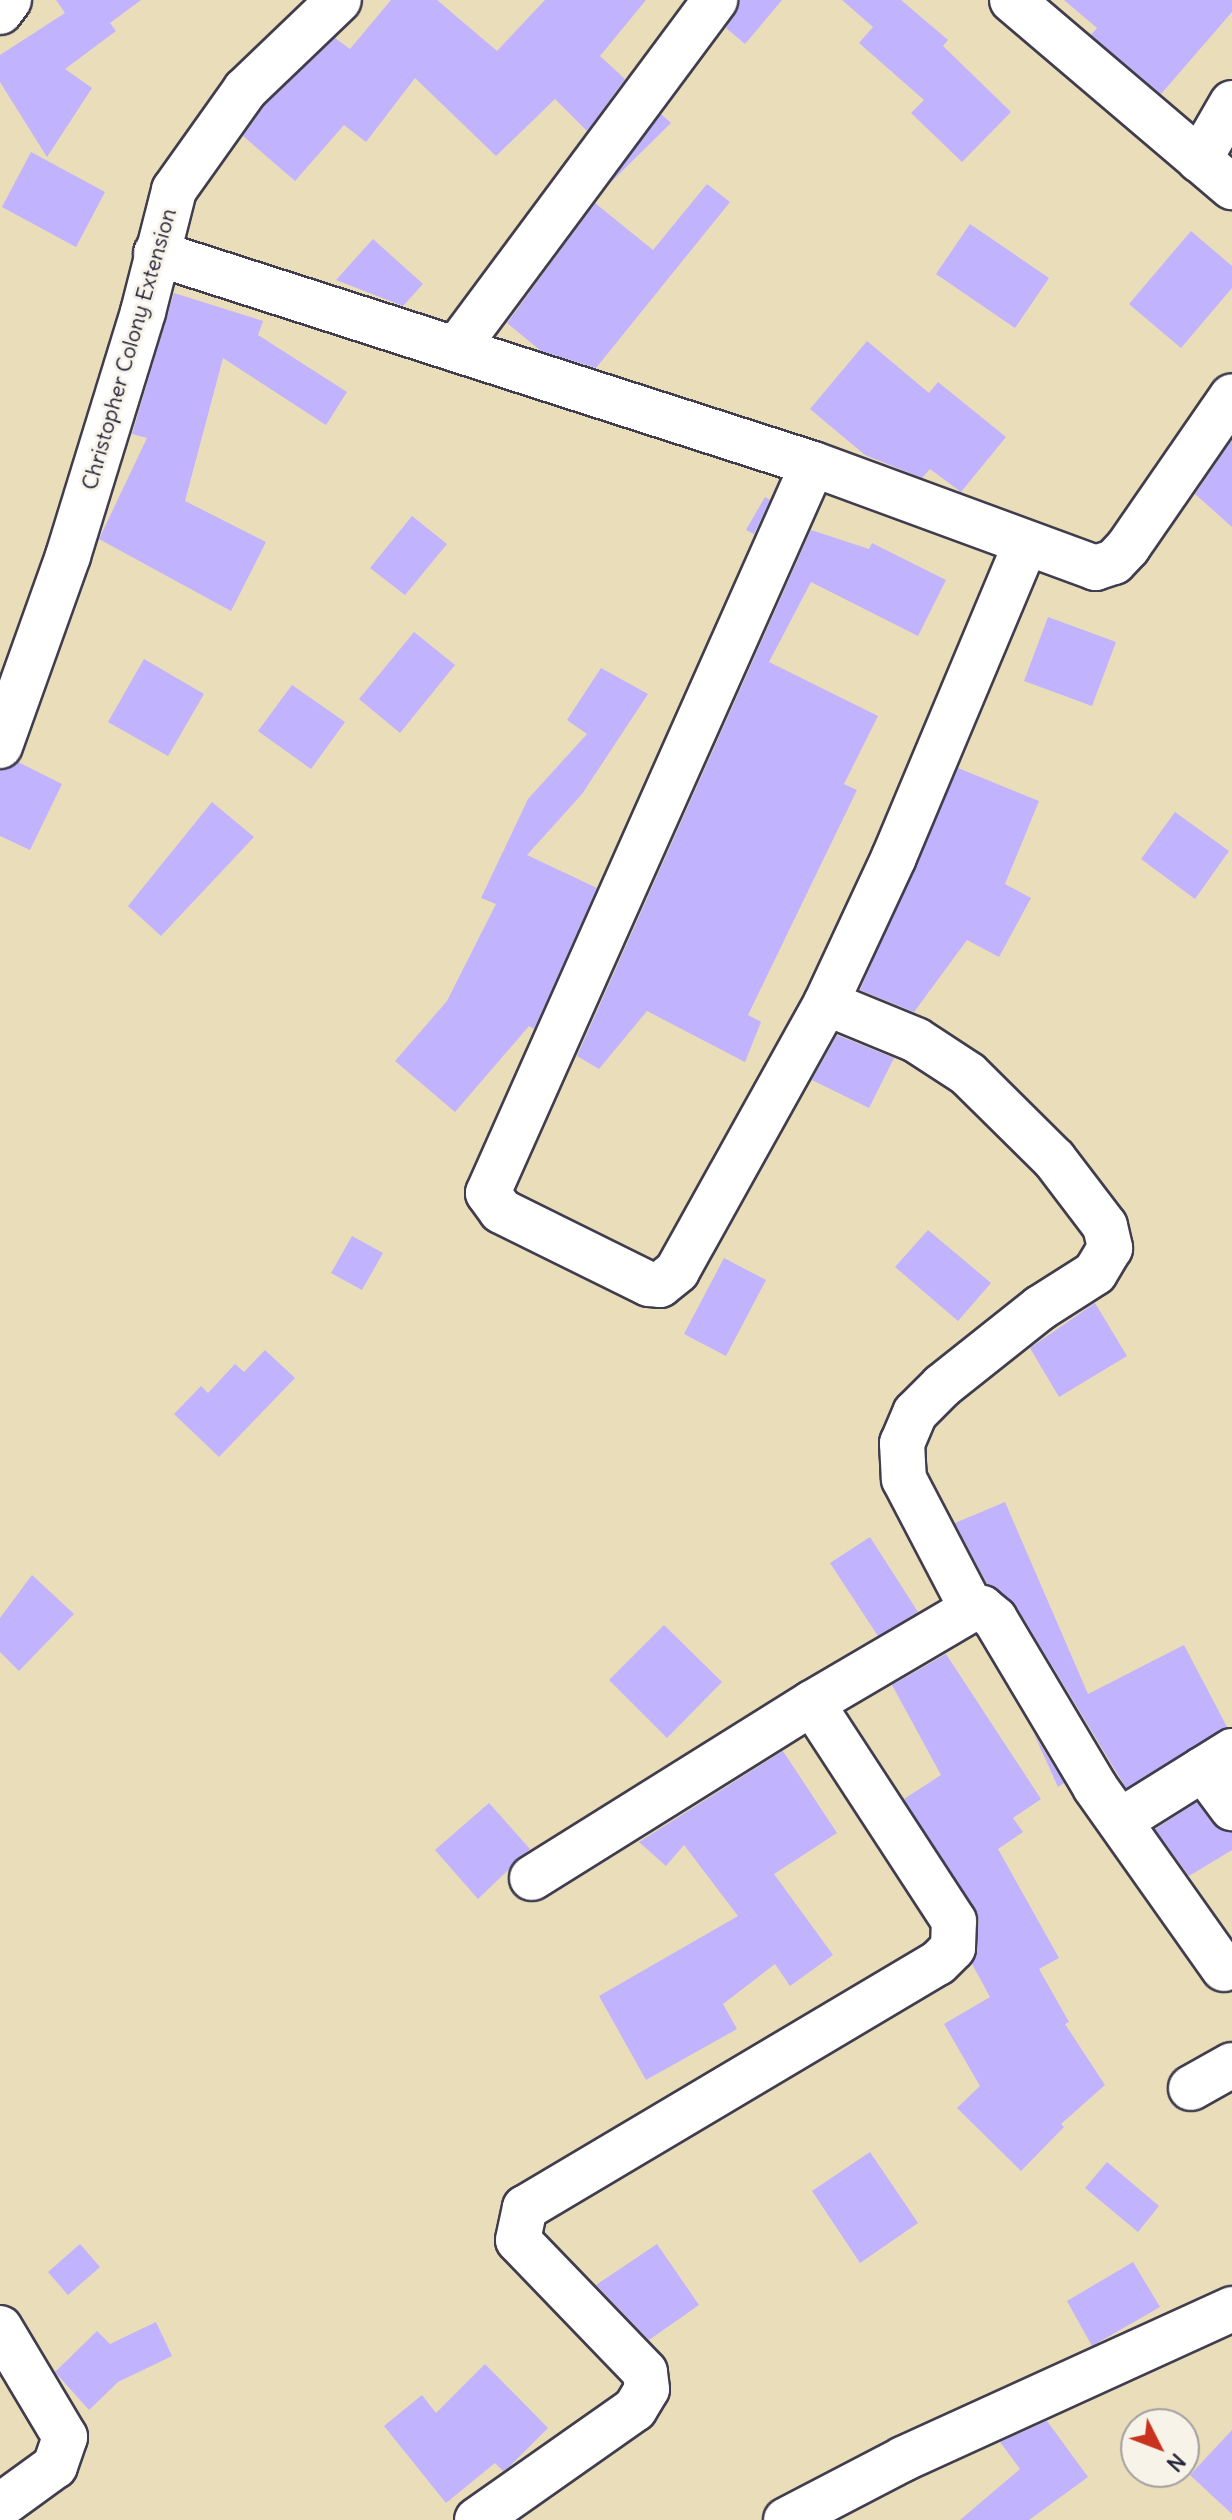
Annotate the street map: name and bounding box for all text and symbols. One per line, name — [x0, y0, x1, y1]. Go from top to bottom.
street label: Christopher Colony Extension — [76, 205, 182, 493]
north arrow — [1120, 2408, 1200, 2488]
text: N — [1161, 2448, 1192, 2478]

